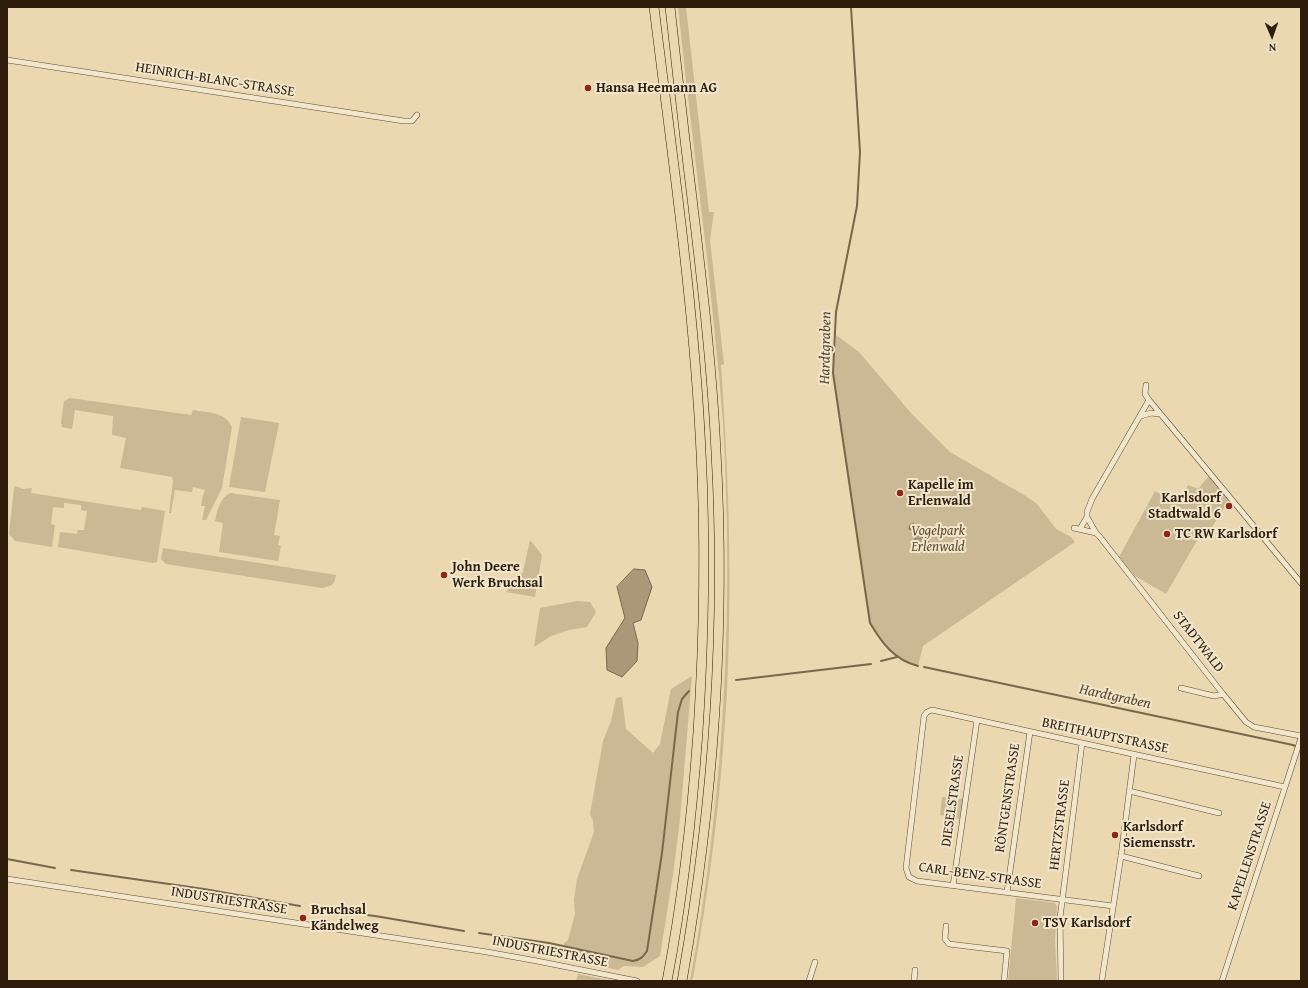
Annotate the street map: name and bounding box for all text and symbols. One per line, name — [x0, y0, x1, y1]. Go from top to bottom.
north arrow — [1252, 16, 1292, 56]
text: N — [1268, 40, 1276, 56]
street label: HEINRICH-BLANC-STRASSE — [134, 59, 296, 101]
place label: Hansa Heemann AG — [596, 80, 717, 96]
marker: Hansa Heemann AG — [583, 83, 593, 93]
water label: Hardtgraben — [816, 311, 836, 385]
place label: Kapelle im Erlenwald — [908, 477, 974, 510]
marker: Kapelle im Erlenwald — [895, 488, 905, 498]
place label: Karlsdorf Stadtwald 6 — [1148, 490, 1221, 522]
marker: Karlsdorf Stadtwald 6 — [1224, 501, 1234, 511]
park label: Vogelpark Erlenwald — [911, 523, 965, 556]
place label: TC RW Karlsdorf — [1175, 526, 1277, 542]
marker: TC RW Karlsdorf — [1162, 529, 1172, 539]
place label: John Deere Werk Bruchsal — [452, 559, 543, 592]
marker: John Deere Werk Bruchsal — [439, 570, 449, 580]
street label: STADTWALD — [1169, 608, 1227, 676]
water label: Hardtgraben — [1077, 681, 1153, 713]
street label: BREITHAUPTSTRASSE — [1040, 714, 1170, 758]
street label: RÖNTGENSTRASSE — [992, 742, 1024, 854]
street label: DIESELSTRASSE — [938, 754, 968, 848]
street label: HERTZSTRASSE — [1046, 779, 1074, 871]
street label: KAPELLENSTRASSE — [1225, 800, 1275, 912]
place label: Karlsdorf Siemensstr. — [1123, 819, 1195, 852]
marker: Karlsdorf Siemensstr. — [1110, 830, 1120, 840]
street label: CARL-BENZ-STRASSE — [918, 859, 1042, 893]
street label: INDUSTRIESTRASSE — [170, 884, 288, 918]
place label: Bruchsal Kändelweg — [311, 902, 379, 934]
marker: Bruchsal Kändelweg — [298, 913, 308, 923]
place label: TSV Karlsdorf — [1043, 915, 1131, 931]
marker: TSV Karlsdorf — [1030, 918, 1040, 928]
street label: INDUSTRIESTRASSE — [491, 933, 609, 971]

